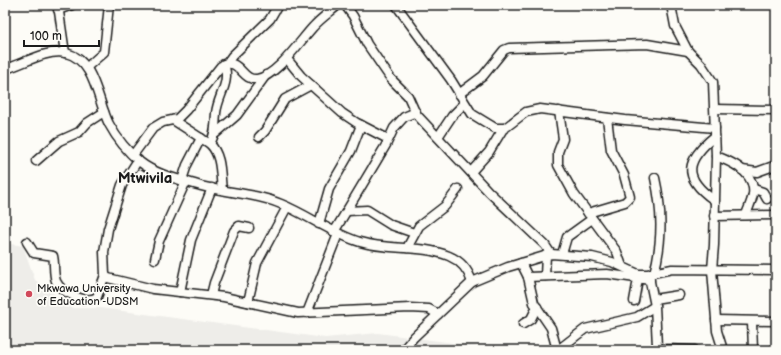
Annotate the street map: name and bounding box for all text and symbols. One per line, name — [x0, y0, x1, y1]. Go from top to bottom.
scale bar — [24, 22, 99, 48]
text: 100 m — [30, 29, 62, 44]
district label: Mtwivila — [118, 169, 172, 188]
place label: Mkwawa University of Education -UDSM — [37, 282, 138, 308]
marker: Mkwawa University of Education -UDSM — [24, 289, 34, 299]

